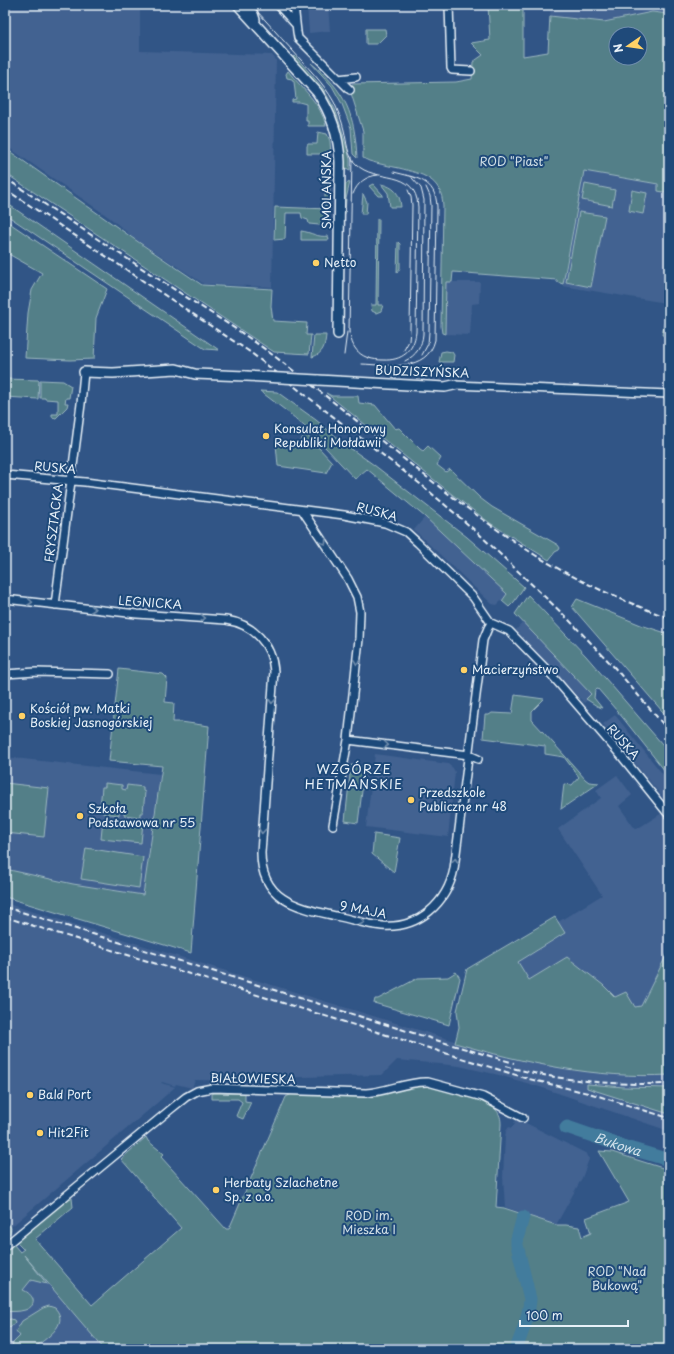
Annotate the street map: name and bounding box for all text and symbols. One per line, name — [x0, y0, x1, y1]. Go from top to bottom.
north arrow — [608, 26, 648, 66]
text: N — [608, 42, 627, 55]
street label: SMOLAŃSKA — [317, 151, 335, 229]
park label: ROD "Piast" — [479, 152, 549, 170]
place label: Netto — [324, 253, 357, 271]
marker: Netto — [311, 258, 321, 268]
street label: BUDZISZYŃSKA — [375, 360, 470, 382]
place label: Konsulat Honorowy Republiki Mołdawii — [274, 419, 386, 451]
marker: Konsulat Honorowy Republiki Mołdawii — [261, 431, 271, 441]
street label: RUSKA — [34, 456, 77, 478]
street label: FRYSZTACKA — [39, 482, 67, 563]
street label: RUSKA — [355, 497, 400, 525]
one-way arrow — [319, 538, 327, 545]
street label: LEGNICKA — [118, 591, 183, 613]
one-way arrow — [27, 597, 33, 606]
one-way arrow — [90, 604, 97, 613]
one-way arrow — [200, 613, 206, 622]
one-way arrow — [352, 659, 361, 665]
place label: Macierzyństwo — [472, 660, 559, 678]
marker: Macierzyństwo — [459, 665, 469, 675]
one-way arrow — [268, 698, 276, 704]
place label: Kościół pw. Matki Boskiej Jasnogórskiej — [30, 699, 152, 731]
marker: Kościół pw. Matki Boskiej Jasnogórskiej — [17, 711, 27, 721]
street label: RUSKA — [603, 720, 644, 763]
one-way arrow — [383, 740, 389, 749]
district label: WZGÓRZE HETMAŃSKIE — [305, 759, 403, 793]
place label: Przedszkole Publiczne nr 48 — [419, 783, 507, 815]
marker: Przedszkole Publiczne nr 48 — [406, 795, 416, 805]
place label: Szkoła Podstawowa nr 55 — [88, 799, 195, 831]
marker: Szkoła Podstawowa nr 55 — [75, 811, 85, 821]
one-way arrow — [258, 828, 267, 834]
one-way arrow — [450, 858, 459, 864]
street label: 9 MAJA — [338, 896, 388, 922]
one-way arrow — [358, 918, 365, 926]
street label: BIAŁOWIESKA — [210, 1068, 296, 1088]
place label: Bald Port — [38, 1085, 91, 1103]
marker: Bald Port — [25, 1090, 35, 1100]
place label: Hit2Fit — [48, 1123, 89, 1141]
water label: Bukowa — [592, 1127, 644, 1160]
marker: Hit2Fit — [35, 1128, 45, 1138]
place label: Herbaty Szlachetne Sp. z o.o. — [224, 1173, 339, 1205]
marker: Herbaty Szlachetne Sp. z o.o. — [211, 1185, 221, 1195]
park label: ROD im. Mieszka I — [342, 1206, 396, 1238]
park label: ROD "Nad Bukową" — [588, 1262, 646, 1294]
scale bar — [520, 1302, 628, 1328]
text: 100 m — [526, 1306, 563, 1324]

